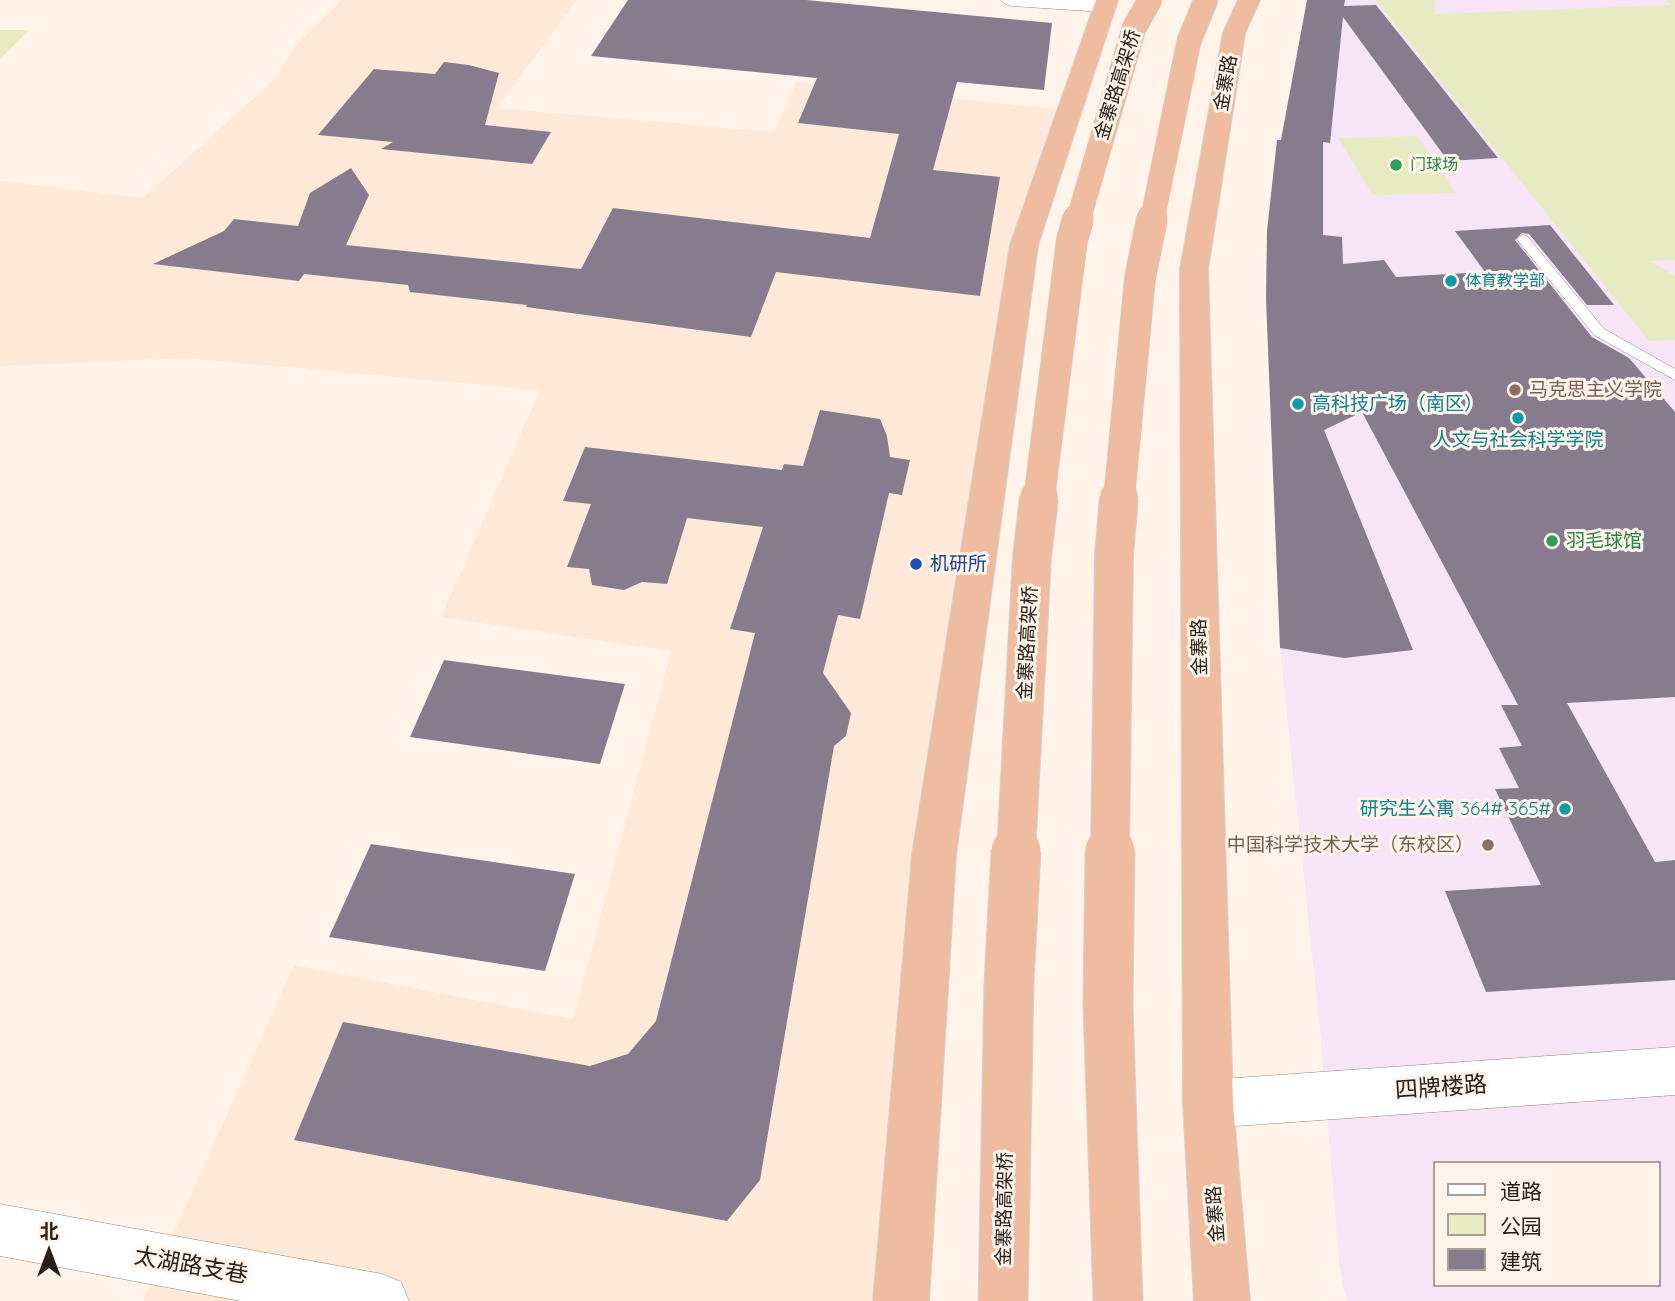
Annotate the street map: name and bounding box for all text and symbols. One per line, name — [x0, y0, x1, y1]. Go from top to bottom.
street label: 金寨路高架桥 — [1090, 27, 1146, 143]
street label: 金寨路 — [1210, 53, 1242, 113]
place label: 门球场 — [1410, 155, 1458, 175]
marker: 门球场 — [1388, 157, 1404, 173]
place label: 体育教学部 — [1465, 271, 1545, 291]
marker: 体育教学部 — [1443, 273, 1459, 289]
place label: 马克思主义学院 — [1529, 379, 1662, 401]
marker: 马克思主义学院 — [1507, 382, 1523, 398]
place label: 高科技广场（南区） — [1312, 393, 1483, 415]
marker: 高科技广场（南区） — [1290, 396, 1306, 412]
marker: 人文与社会科学学院 — [1510, 410, 1526, 426]
place label: 人文与社会科学学院 — [1433, 429, 1603, 451]
place label: 羽毛球馆 — [1566, 530, 1642, 552]
marker: 羽毛球馆 — [1544, 533, 1560, 549]
place label: 机研所 — [930, 553, 987, 575]
marker: 机研所 — [908, 556, 924, 572]
street label: 金寨路高架桥 — [1014, 585, 1042, 701]
street label: 金寨路 — [1188, 618, 1212, 676]
place label: 研究生公寓 364# 365# — [1360, 798, 1551, 820]
marker: 研究生公寓 364# 365# — [1557, 801, 1573, 817]
place label: 中国科学技术大学（东校区） — [1227, 834, 1474, 856]
marker: 中国科学技术大学（东校区） — [1480, 837, 1496, 853]
street label: 四牌楼路 — [1394, 1071, 1488, 1105]
street label: 金寨路高架桥 — [993, 1152, 1017, 1266]
legend — [1434, 1161, 1661, 1287]
text: 道路 — [1500, 1178, 1542, 1204]
street label: 金寨路 — [1203, 1185, 1229, 1243]
text: 公园 — [1500, 1213, 1542, 1239]
north arrow — [14, 1217, 84, 1287]
text: 北 — [39, 1219, 59, 1243]
street label: 太湖路支巷 — [132, 1242, 250, 1290]
text: 建筑 — [1500, 1248, 1542, 1274]

